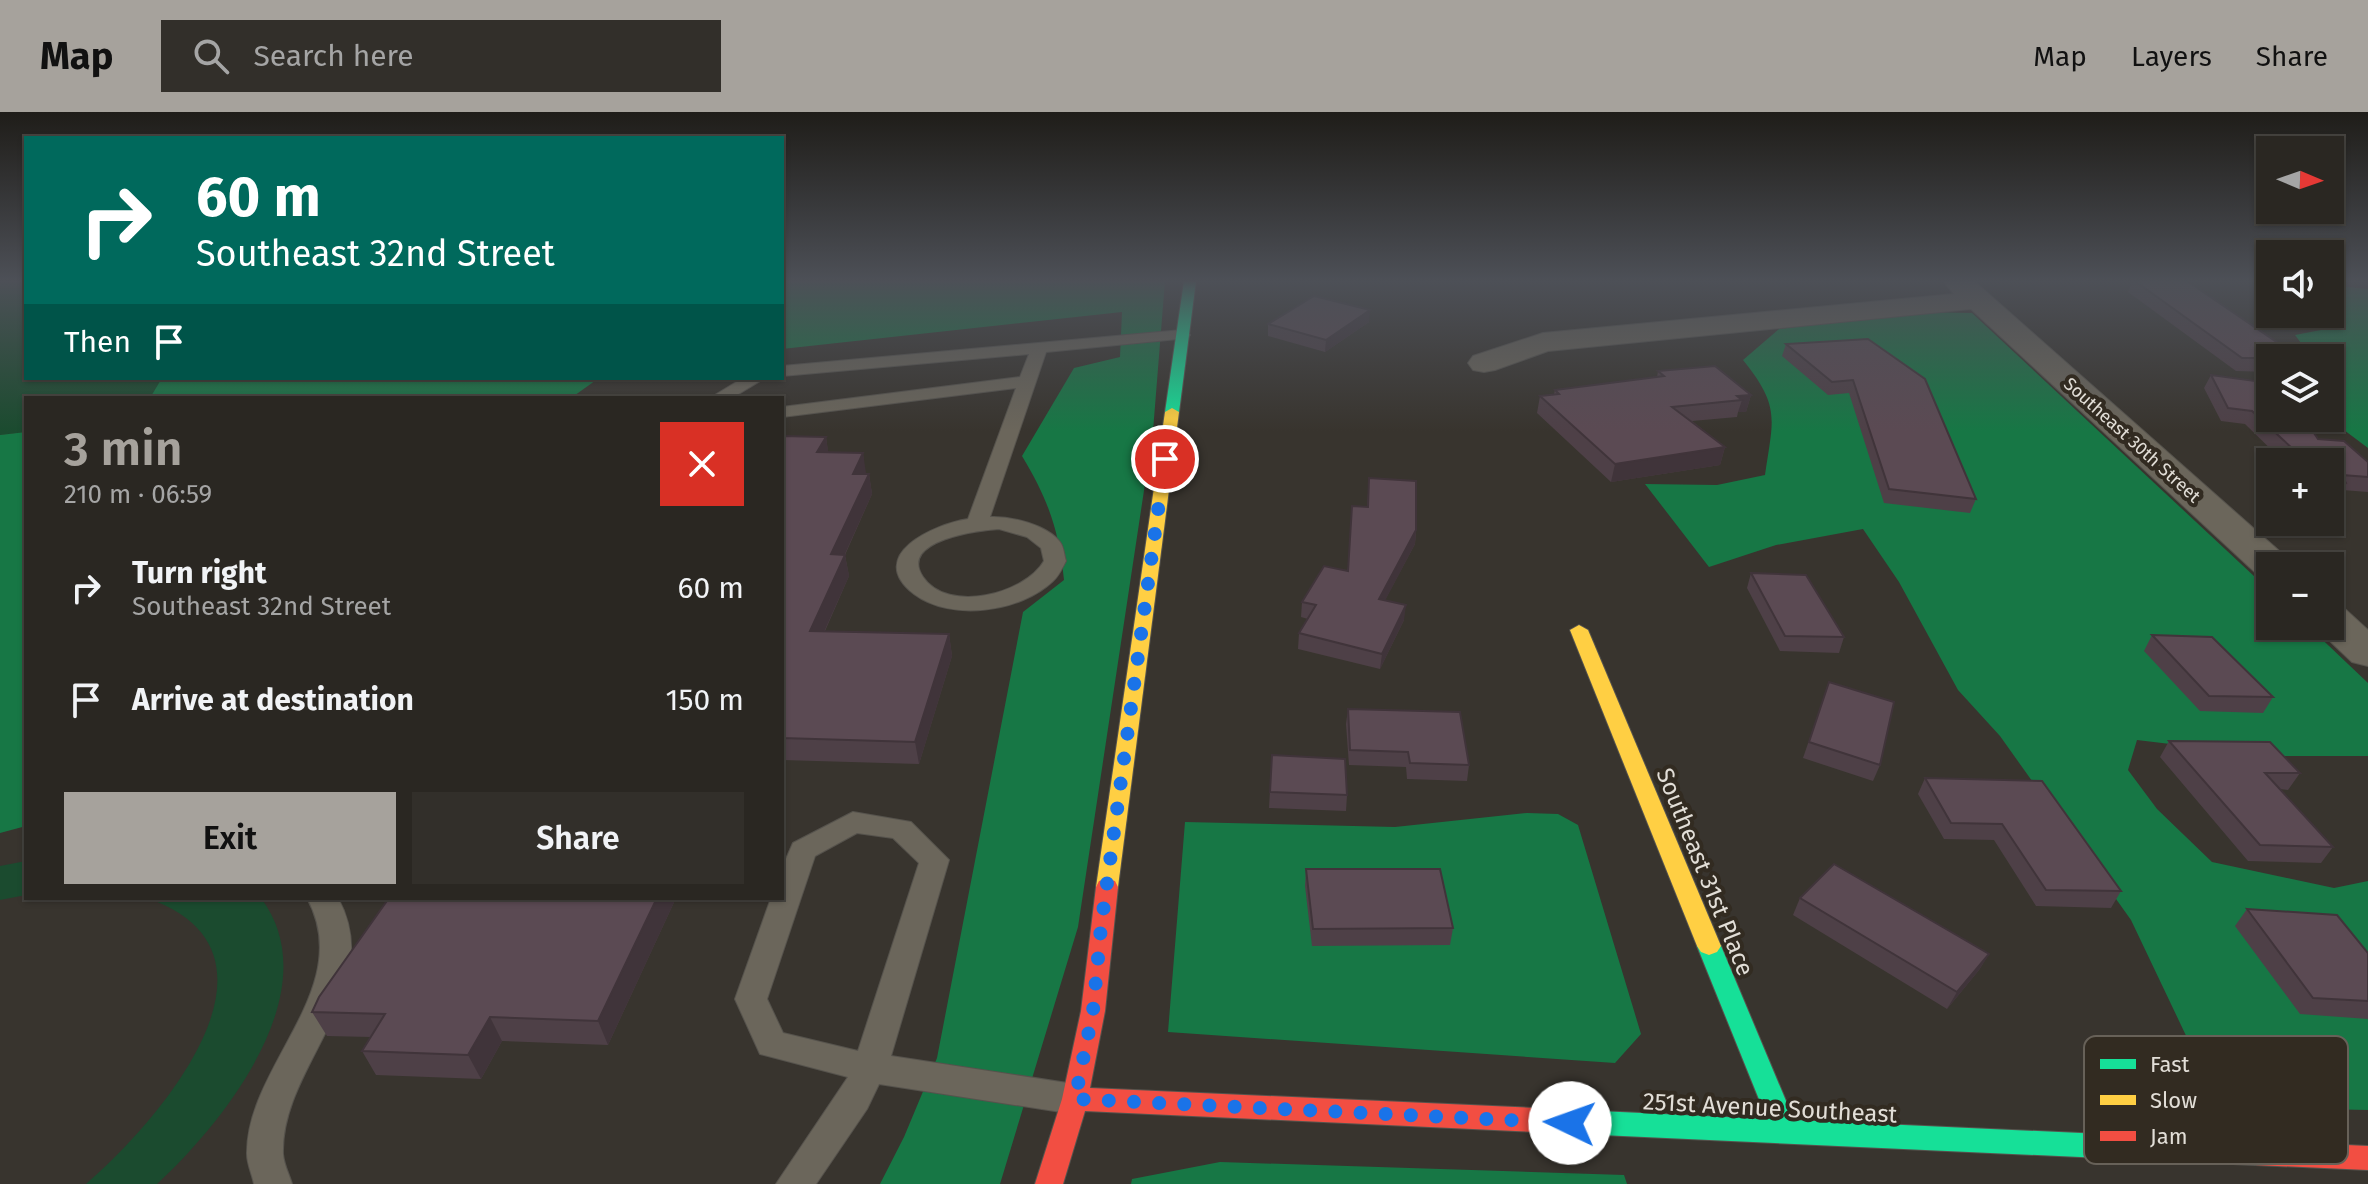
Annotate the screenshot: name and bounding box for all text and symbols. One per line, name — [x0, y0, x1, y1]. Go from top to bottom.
search box — [161, 20, 721, 92]
text: Map — [40, 33, 113, 79]
icon: search — [189, 34, 233, 78]
text: Search here — [253, 38, 414, 74]
text: Map — [2033, 40, 2087, 73]
text: Layers — [2131, 40, 2212, 73]
text: Share — [2256, 40, 2328, 73]
north arrow — [2256, 136, 2344, 224]
map controls — [2256, 136, 2344, 640]
text: 60 m — [196, 164, 321, 231]
icon: right — [64, 168, 168, 272]
text: Southeast 32nd Street — [196, 232, 555, 276]
button: sound — [2256, 240, 2344, 328]
icon: arrive — [147, 320, 191, 364]
text: Then — [64, 324, 131, 360]
button: layers — [2256, 344, 2344, 432]
street label: Southeast 30th Street — [2059, 373, 2205, 508]
text: 3 min — [64, 420, 182, 478]
button: close — [660, 422, 744, 506]
pin — [1131, 425, 1199, 493]
icon: arrive — [1143, 437, 1187, 481]
button: + — [2256, 448, 2344, 536]
text: 210 m · 06:59 — [64, 479, 212, 510]
button: − — [2256, 552, 2344, 640]
text: Turn right — [132, 555, 267, 591]
icon: right — [64, 566, 108, 610]
text: 60 m — [678, 570, 744, 606]
text: Southeast 32nd Street — [132, 591, 391, 622]
icon: arrive — [64, 678, 108, 722]
text: Arrive at destination — [132, 682, 414, 718]
text: 150 m — [666, 682, 744, 718]
street label: Southeast 31st Place — [1651, 764, 1759, 980]
button: Exit — [64, 792, 396, 884]
button: Share — [412, 792, 744, 884]
legend — [2084, 1036, 2348, 1164]
text: Fast — [2150, 1051, 2190, 1078]
position arrow — [1528, 1081, 1612, 1165]
street label: 251st Avenue Southeast — [1642, 1087, 1898, 1129]
text: Slow — [2150, 1087, 2197, 1114]
text: Jam — [2150, 1123, 2188, 1150]

